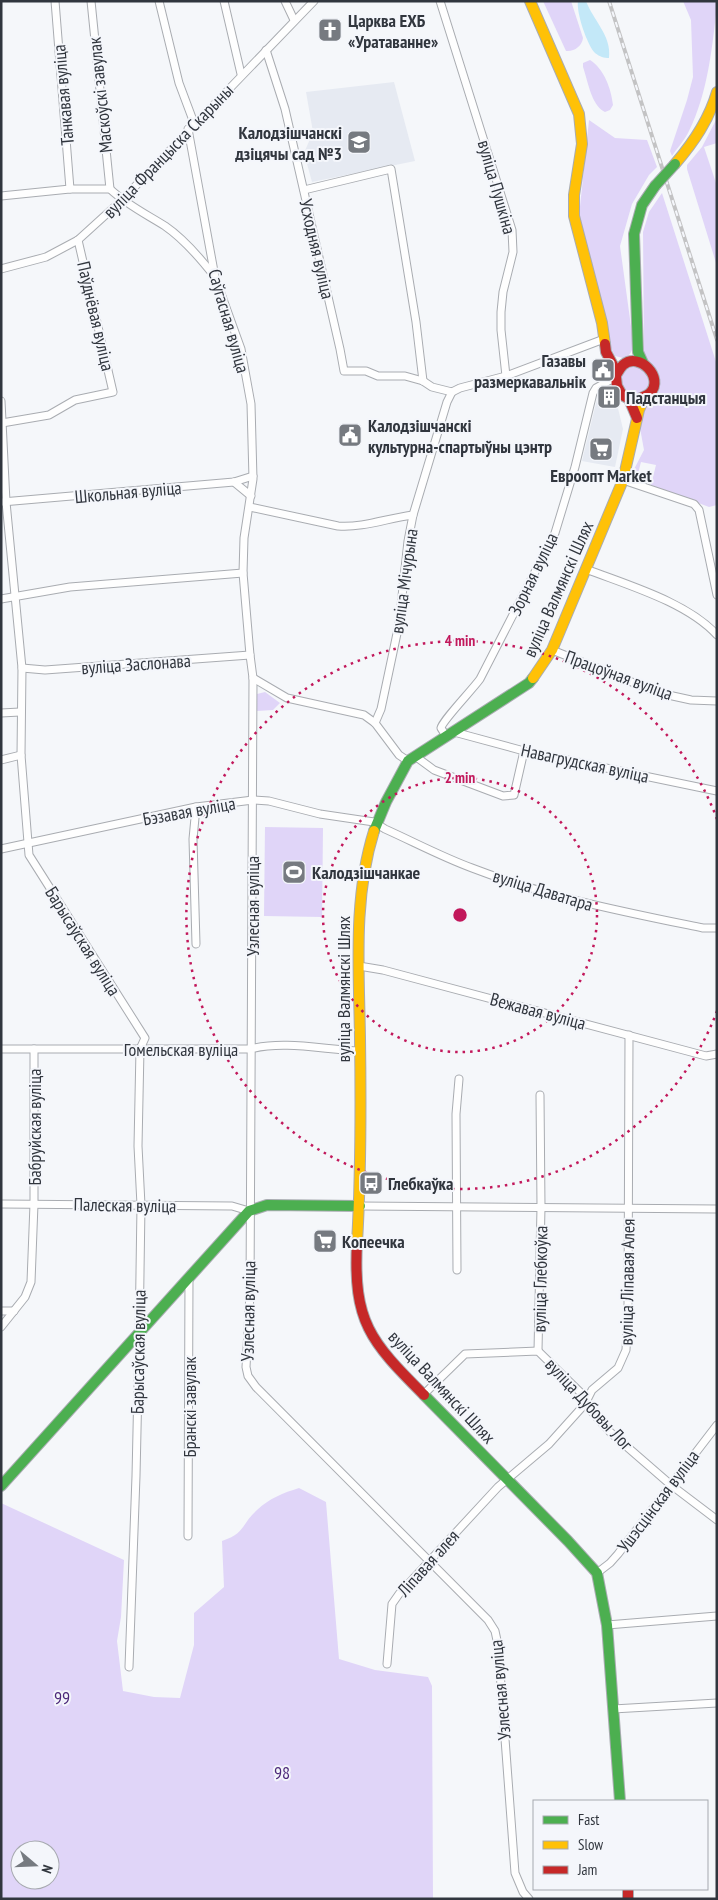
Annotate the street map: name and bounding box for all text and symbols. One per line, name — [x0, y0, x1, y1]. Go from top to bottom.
place label: Царква ЕХБ «Уратаванне» — [348, 9, 438, 53]
church icon: Царква ЕХБ «Уратаванне» — [317, 17, 343, 43]
street label: Маскоўскі завулак — [82, 36, 118, 154]
street label: Танкавая вуліца — [47, 44, 79, 146]
street label: вуліца Францыска Скарыны — [98, 79, 238, 223]
place label: Калодзішчанскі дзіцячы сад №3 — [234, 121, 342, 165]
school or university icon: Калодзішчанскі дзіцячы сад №3 — [346, 129, 372, 155]
street label: вуліца Пушкіна — [473, 137, 521, 237]
street label: Усходняя вуліца — [294, 197, 340, 301]
street label: Паўднёвая вуліца — [72, 259, 120, 373]
street label: Саўгасная вуліца — [203, 266, 255, 376]
place label: Газавы размеркавальнік — [474, 349, 587, 393]
public building icon: Газавы размеркавальнік — [590, 357, 616, 383]
building icon: Падстанцыя — [596, 384, 622, 410]
place label: Падстанцыя — [626, 386, 706, 409]
place label: Калодзішчанскі культурна-спартыўны цэнтр — [368, 414, 552, 458]
public building icon: Калодзішчанскі культурна-спартыўны цэнтр — [337, 422, 363, 448]
supermarket icon: Евроопт Market — [588, 436, 614, 462]
place label: Евроопт Market — [550, 464, 653, 487]
street label: Школьная вуліца — [74, 476, 182, 508]
street label: вуліца Валмянскі Шлях — [518, 517, 599, 661]
street label: вуліца Мічурына — [385, 527, 423, 635]
street label: Зорная вуліца — [503, 529, 563, 619]
text: 4 min — [445, 631, 475, 650]
street label: Працоўная вуліца — [562, 645, 676, 705]
street label: вуліца Заслонава — [80, 649, 192, 679]
street label: Навагрудская вуліца — [519, 738, 651, 788]
text: 2 min — [445, 768, 475, 787]
street label: Бэзавая вуліца — [141, 792, 237, 830]
street label: Узлесная вуліца — [241, 856, 264, 956]
sports icon: Калодзішчанкае — [281, 859, 307, 885]
place label: Калодзішчанкае — [312, 861, 421, 884]
street label: вуліца Даватара — [490, 864, 596, 916]
street label: Барысаўская вуліца — [40, 882, 126, 1000]
centre of rings — [451, 906, 469, 924]
street label: вуліца Валмянскі Шлях — [332, 915, 355, 1062]
street label: Вежавая вуліца — [488, 987, 588, 1035]
street label: Гомельская вуліца — [124, 1038, 238, 1061]
street label: Бабруйская вуліца — [23, 1069, 46, 1185]
bus stop icon: Глебкаўка — [358, 1170, 384, 1196]
place label: Глебкаўка — [388, 1172, 453, 1195]
street label: Палеская вуліца — [73, 1193, 177, 1217]
street label: вуліца Ліпавая Алея — [614, 1218, 640, 1346]
street label: вуліца Глебкоўка — [528, 1225, 552, 1333]
supermarket icon: Копеечка — [312, 1228, 338, 1254]
place label: Копеечка — [342, 1230, 405, 1253]
street label: Узлесная вуліца — [236, 1260, 260, 1362]
street label: Барысаўская вуліца — [125, 1290, 151, 1414]
street label: вуліца Валмянскі Шлях — [384, 1326, 501, 1449]
street label: вуліца Дубовы Лог — [540, 1353, 638, 1456]
street label: Бранскі завулак — [178, 1357, 201, 1457]
street label: Ушэсцінская вуліца — [612, 1445, 704, 1557]
street label: Ліпавая алея — [391, 1525, 464, 1602]
street label: Узлесная вуліца — [484, 1639, 516, 1741]
park label: 99 — [54, 1686, 70, 1709]
park label: 98 — [274, 1761, 290, 1784]
legend — [533, 1800, 708, 1890]
text: Fast — [578, 1810, 599, 1829]
text: Slow — [578, 1835, 603, 1854]
north arrow — [10, 1840, 60, 1890]
text: Jam — [577, 1860, 597, 1879]
text: N — [38, 1863, 57, 1876]

